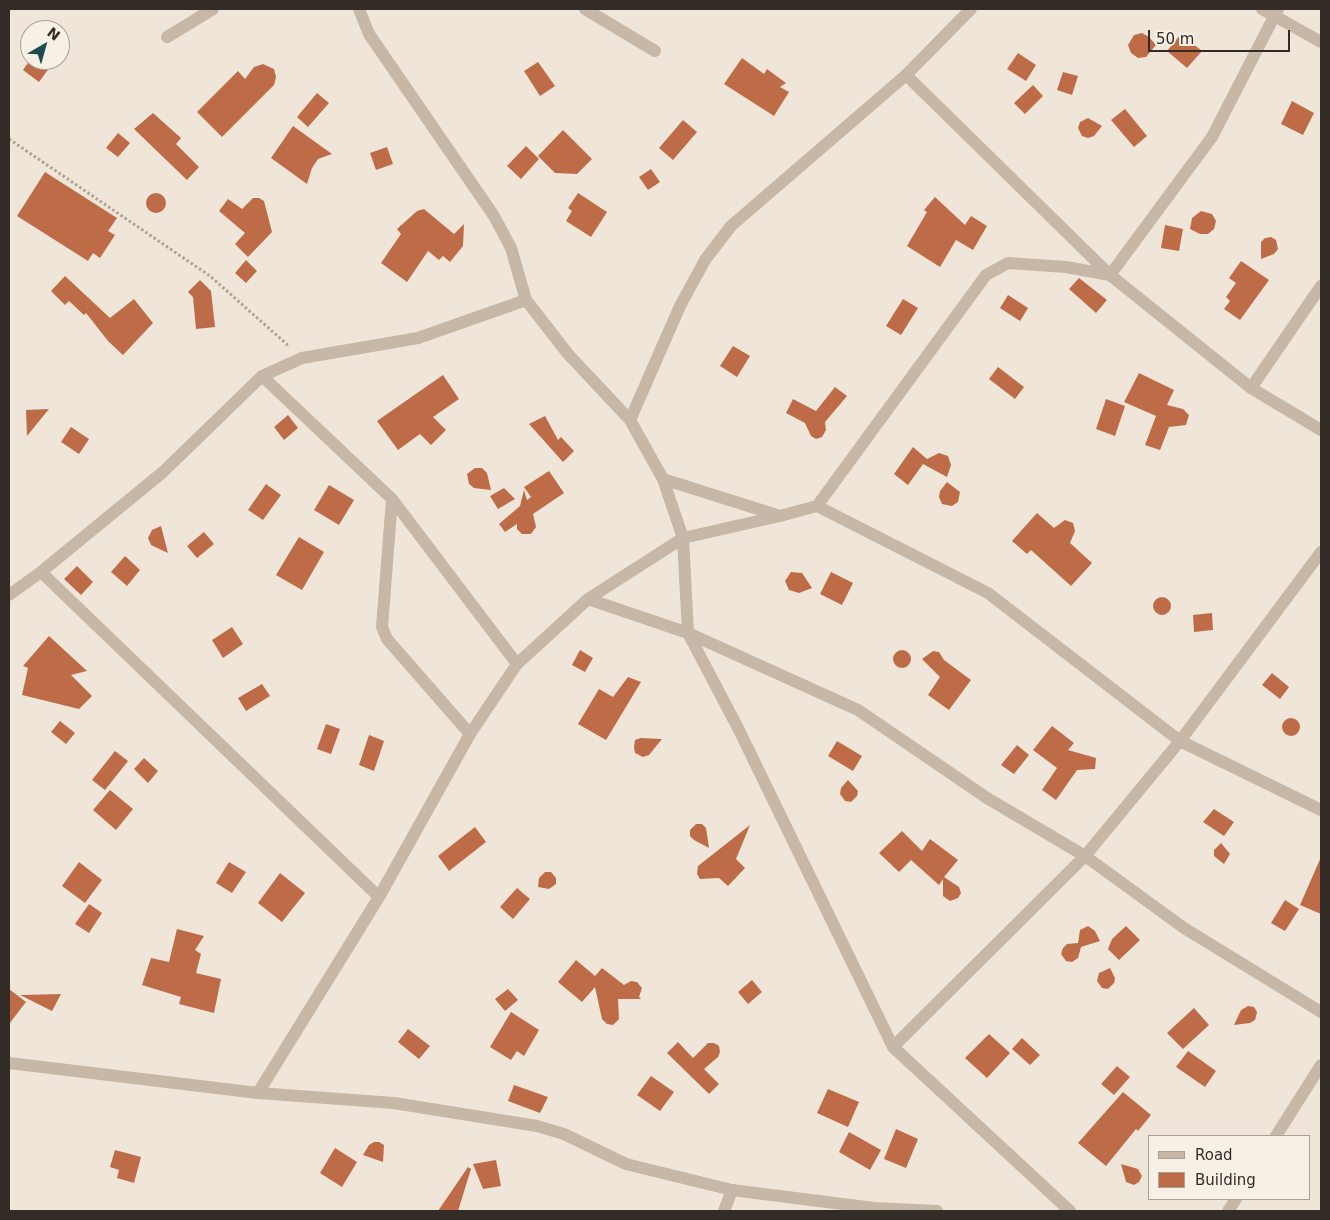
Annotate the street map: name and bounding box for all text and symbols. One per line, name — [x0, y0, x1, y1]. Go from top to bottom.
north arrow — [20, 20, 70, 70]
scale bar — [1150, 20, 1292, 52]
text: N — [44, 24, 63, 44]
text: 50 m — [1156, 30, 1194, 48]
legend — [1148, 1135, 1310, 1200]
text: Road — [1195, 1146, 1233, 1164]
text: Building — [1195, 1171, 1256, 1189]

